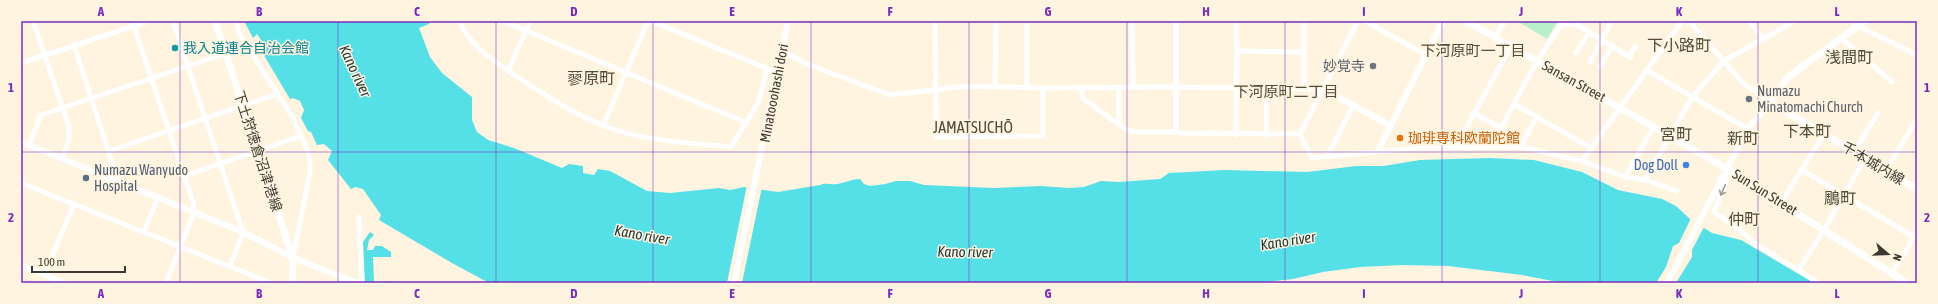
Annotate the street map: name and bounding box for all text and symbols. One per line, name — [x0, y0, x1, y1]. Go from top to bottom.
text: A — [97, 4, 105, 19]
text: B — [256, 4, 263, 19]
text: C — [414, 4, 420, 19]
text: D — [570, 4, 578, 19]
text: E — [729, 4, 735, 19]
text: F — [887, 4, 893, 19]
text: G — [1045, 4, 1052, 19]
text: H — [1202, 4, 1210, 19]
text: I — [1362, 4, 1366, 19]
text: J — [1518, 4, 1523, 19]
text: K — [1676, 4, 1683, 19]
text: L — [1834, 4, 1840, 19]
district label: 下小路町 — [1647, 36, 1711, 54]
place label: 我入道連合自治会館 — [183, 40, 309, 56]
water label: Kano river — [336, 42, 375, 100]
street label: Minatooohashi dori — [757, 42, 791, 144]
district label: 下河原町一丁目 — [1420, 42, 1526, 59]
marker: 我入道連合自治会館 — [170, 43, 180, 53]
district label: 浅間町 — [1825, 48, 1873, 66]
street label: Sansan Street — [1539, 57, 1609, 105]
place label: 妙覚寺 — [1323, 58, 1365, 74]
marker: 妙覚寺 — [1368, 61, 1378, 71]
district label: 蓼原町 — [567, 69, 615, 87]
text: 1 — [8, 80, 14, 95]
text: 1 — [1924, 80, 1930, 95]
district label: 下河原町二丁目 — [1233, 83, 1339, 100]
place label: Numazu Minatomachi Church — [1757, 83, 1863, 115]
street label: 下土狩徳倉沼津港線 — [231, 89, 285, 213]
marker: Numazu Minatomachi Church — [1744, 94, 1754, 104]
district label: JAMATSUCHŌ — [933, 118, 1013, 136]
district label: 下本町 — [1783, 122, 1831, 140]
district label: 宮町 — [1660, 125, 1692, 143]
district label: 新町 — [1727, 129, 1759, 147]
place label: 珈琲専科欧蘭陀館 — [1408, 130, 1520, 146]
marker: 珈琲専科欧蘭陀館 — [1395, 133, 1405, 143]
street label: 千本城内線 — [1839, 138, 1907, 188]
place label: Dog Doll — [1634, 157, 1678, 173]
marker: Dog Doll — [1681, 160, 1691, 170]
place label: Numazu Wanyudo Hospital — [94, 162, 188, 194]
street label: Sun Sun Street — [1730, 166, 1800, 218]
marker: Numazu Wanyudo Hospital — [81, 173, 91, 183]
one-way arrow — [1718, 184, 1726, 196]
district label: 鵰町 — [1824, 189, 1856, 207]
text: 2 — [8, 210, 14, 225]
district label: 仲町 — [1728, 210, 1760, 228]
text: 2 — [1924, 210, 1930, 225]
water label: Kano river — [613, 221, 671, 248]
water label: Kano river — [1259, 228, 1317, 253]
north arrow — [1868, 234, 1908, 274]
water label: Kano river — [937, 243, 993, 260]
scale bar — [32, 248, 125, 274]
text: N — [1891, 252, 1904, 262]
text: 100 m — [38, 255, 65, 269]
text: A — [97, 286, 105, 301]
text: B — [256, 286, 263, 301]
text: C — [414, 286, 420, 301]
text: D — [570, 286, 578, 301]
text: E — [729, 286, 735, 301]
text: F — [887, 286, 893, 301]
text: G — [1045, 286, 1052, 301]
text: H — [1202, 286, 1210, 301]
text: I — [1362, 286, 1366, 301]
text: J — [1518, 286, 1523, 301]
text: K — [1676, 286, 1683, 301]
text: L — [1834, 286, 1840, 301]

